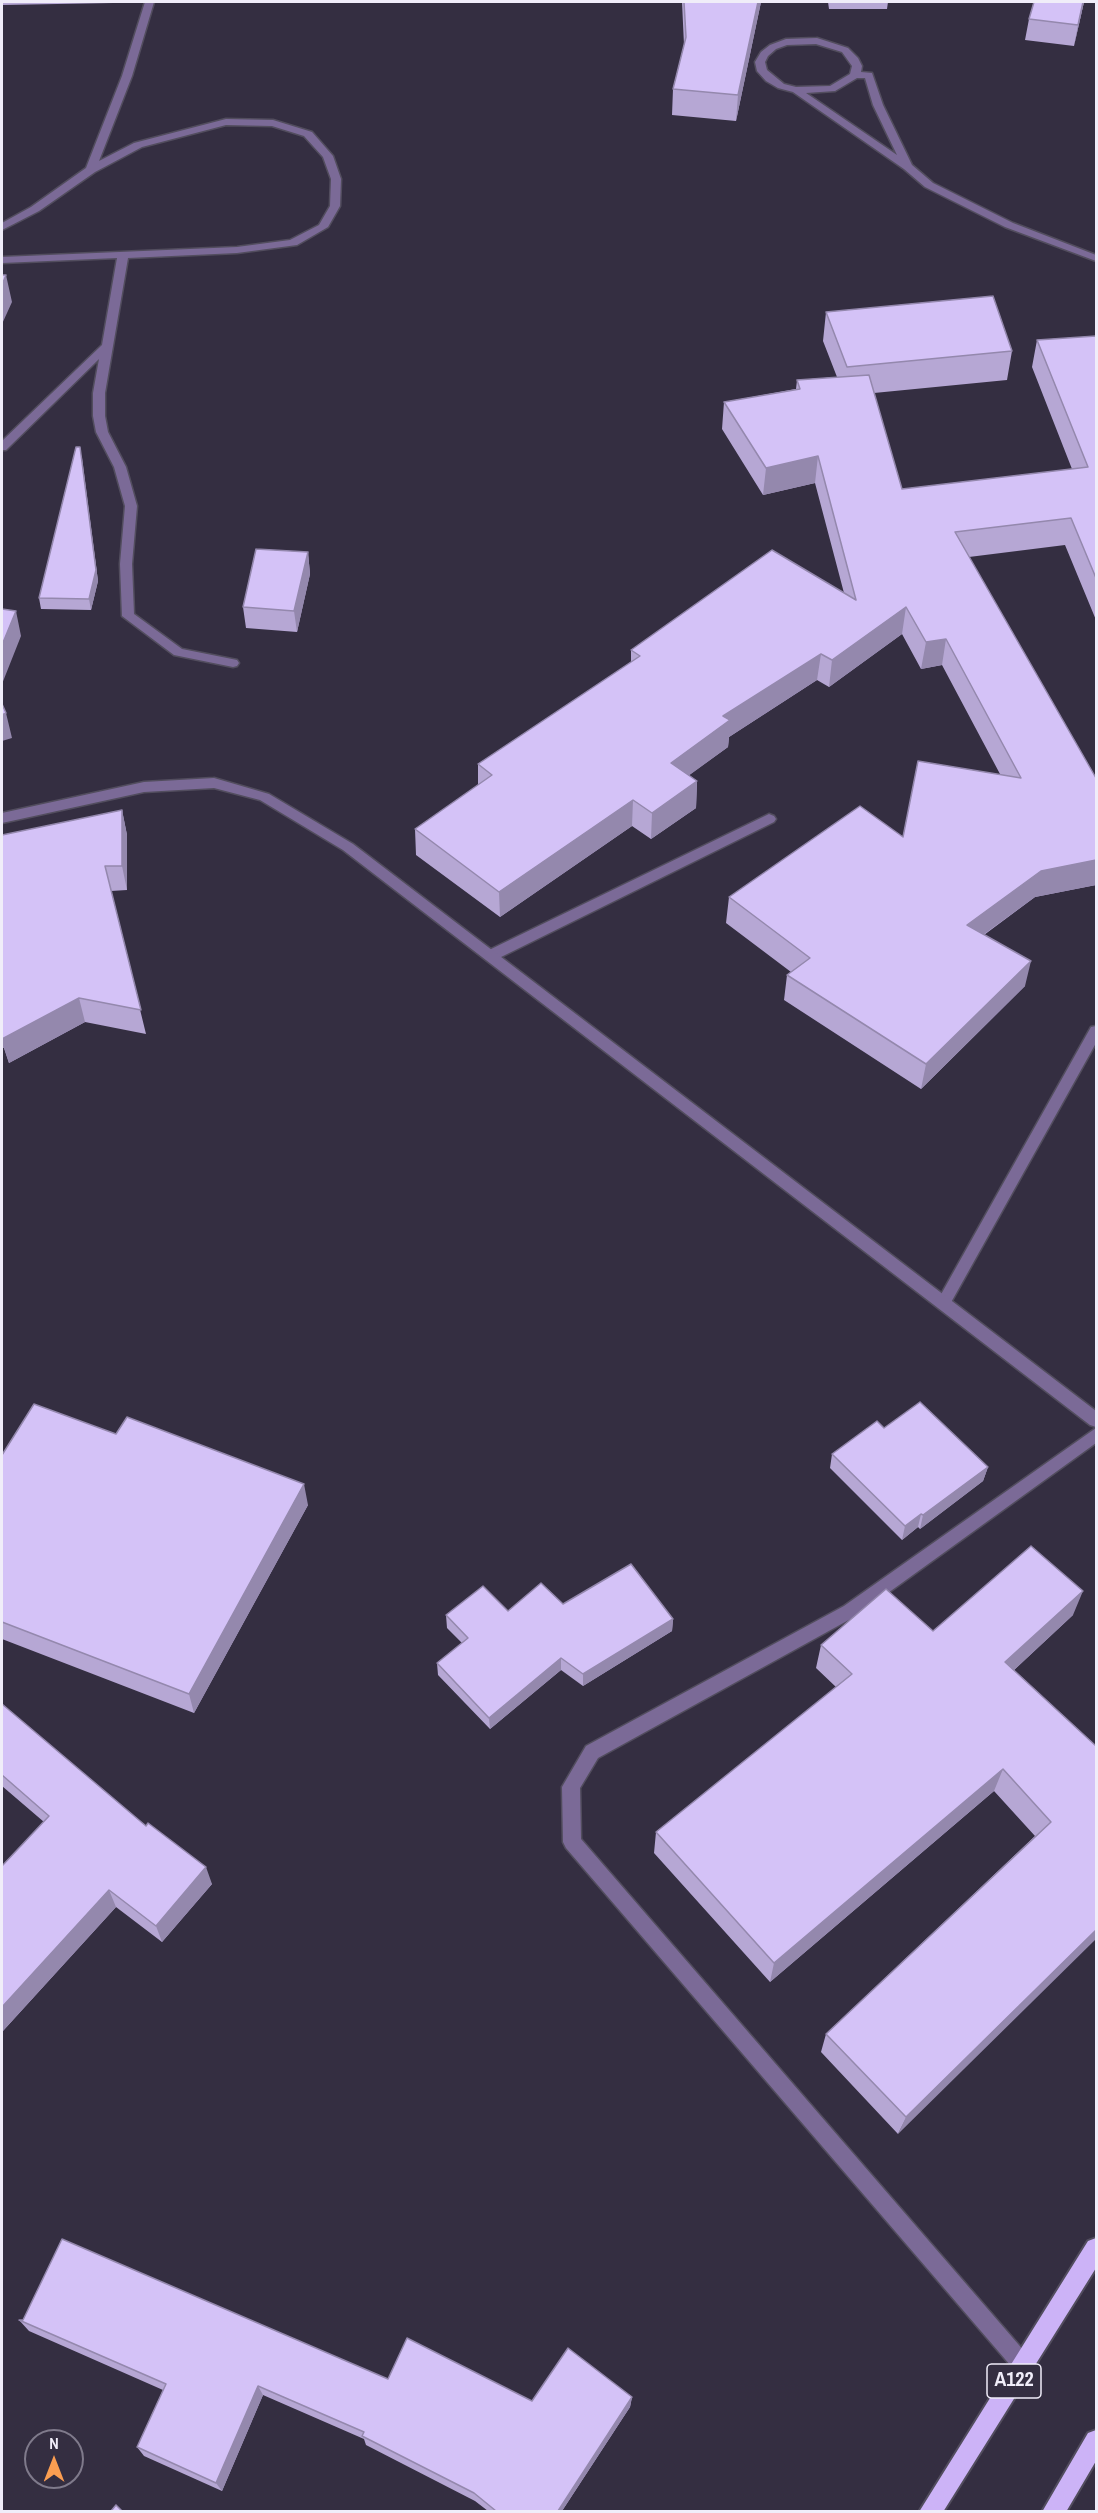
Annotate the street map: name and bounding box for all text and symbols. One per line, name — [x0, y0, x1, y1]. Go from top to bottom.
road number: A122 — [987, 2364, 1041, 2398]
north arrow — [24, 2429, 84, 2489]
text: N — [49, 2432, 59, 2454]

